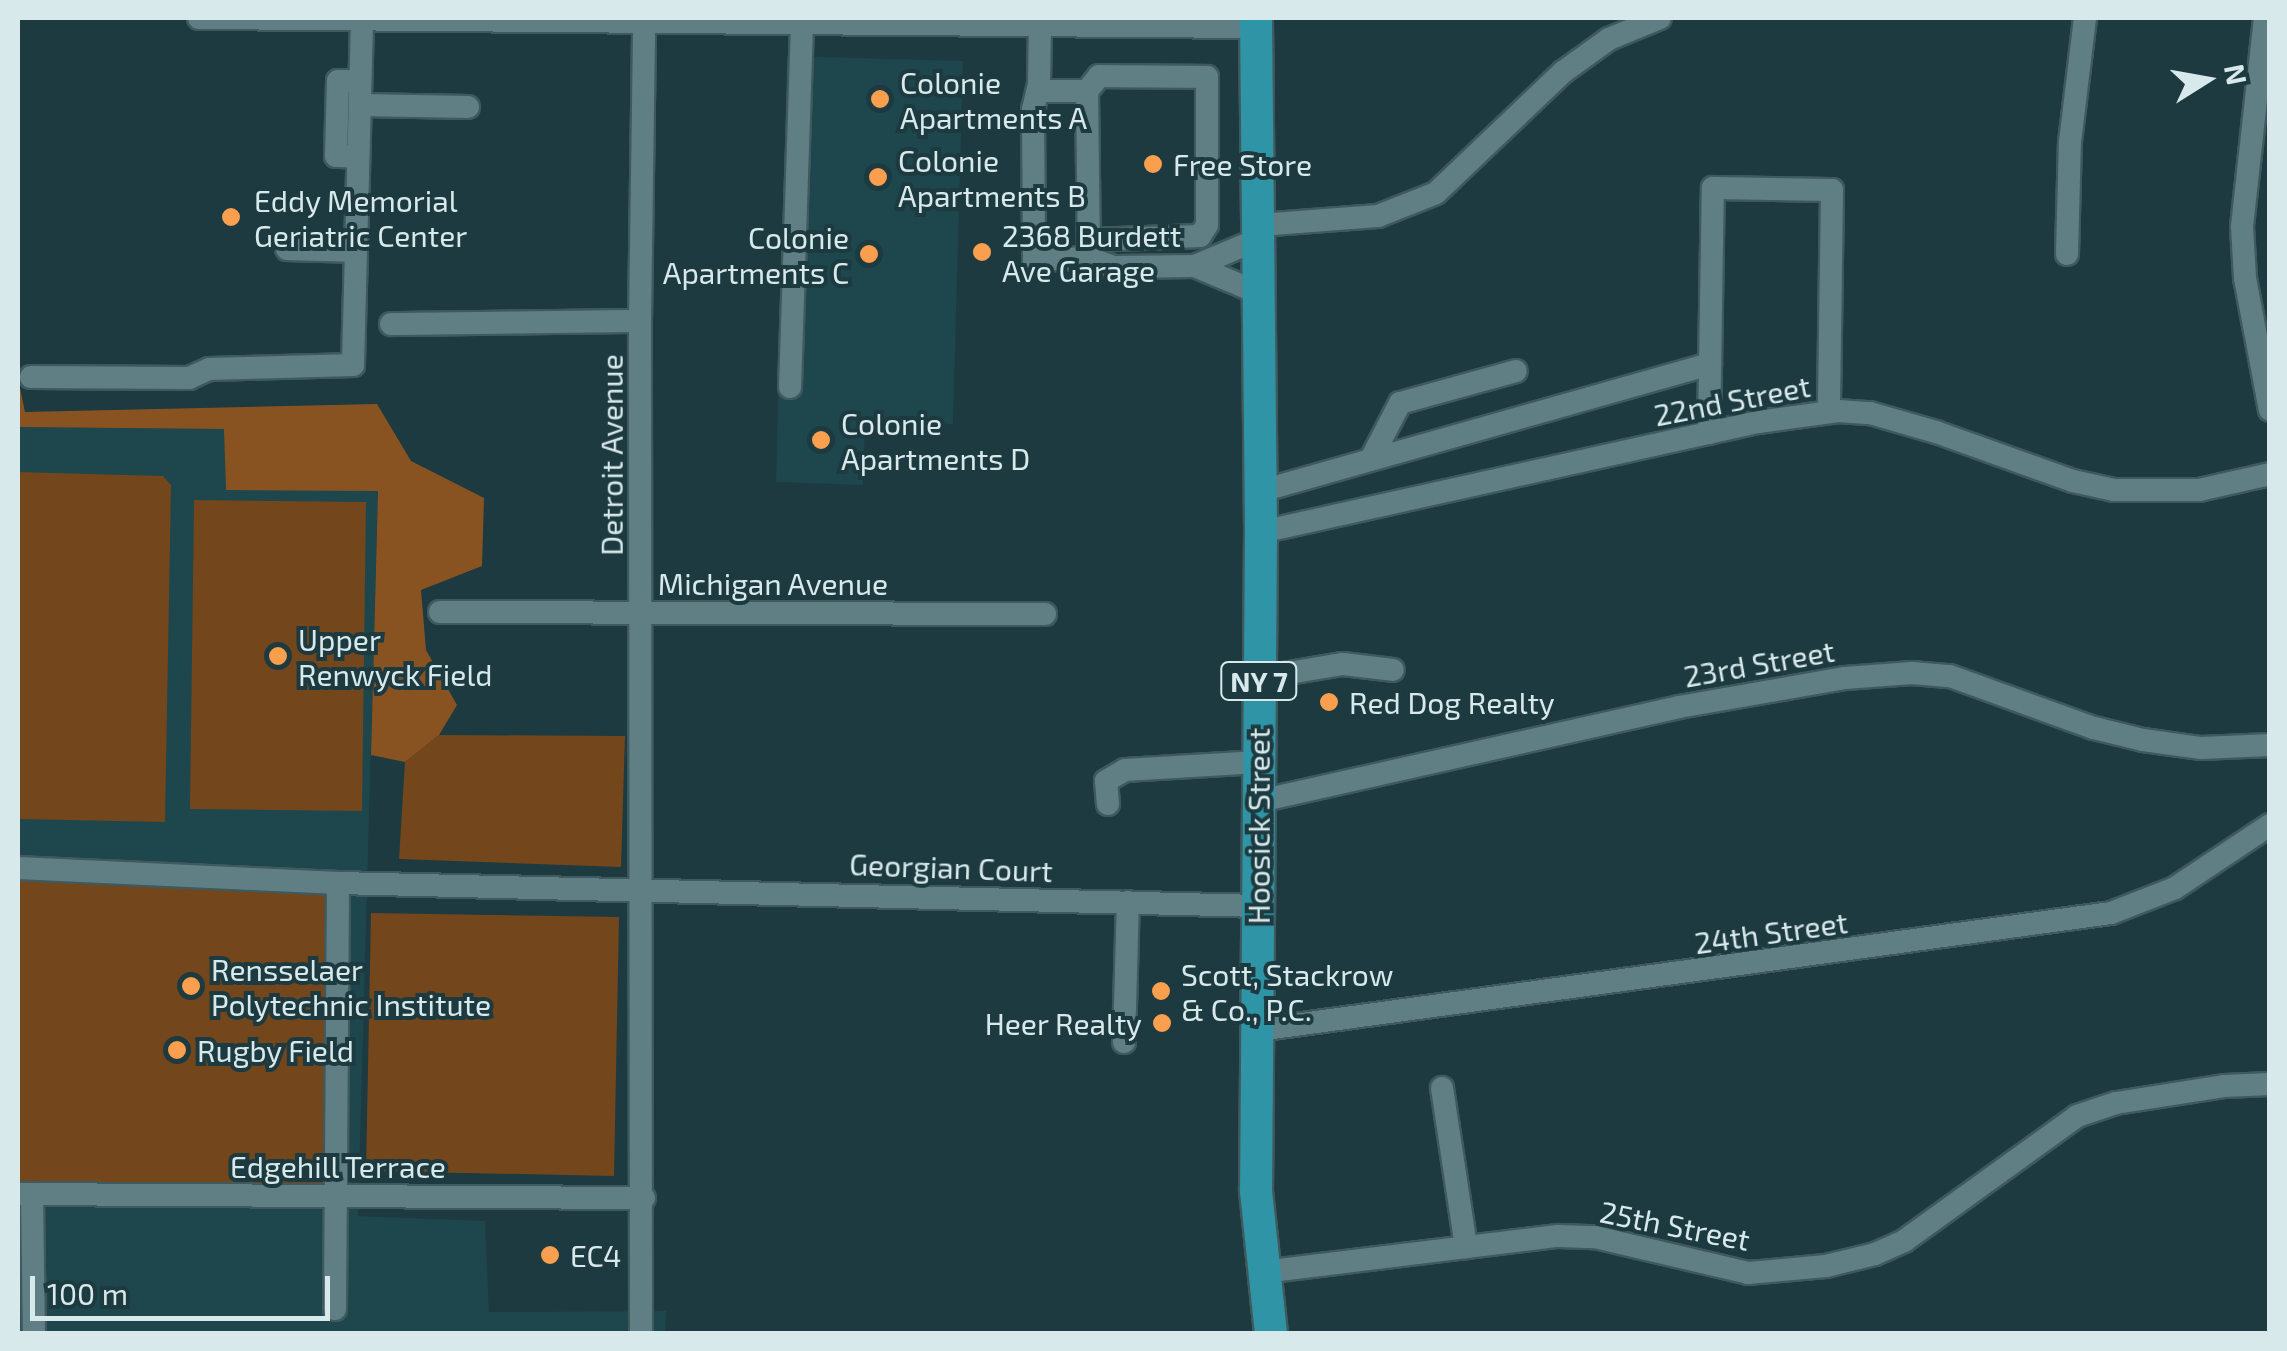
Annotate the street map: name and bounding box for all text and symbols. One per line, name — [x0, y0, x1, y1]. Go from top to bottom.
north arrow — [2157, 30, 2257, 130]
text: N — [2218, 61, 2255, 87]
place label: Colonie Apartments A — [900, 64, 1088, 134]
marker: Colonie Apartments A — [869, 88, 891, 110]
place label: Colonie Apartments B — [898, 142, 1086, 212]
place label: Free Store — [1173, 146, 1312, 182]
marker: Free Store — [1142, 153, 1164, 175]
marker: Colonie Apartments B — [867, 166, 889, 188]
place label: Eddy Memorial Geriatric Center — [254, 182, 467, 252]
marker: Eddy Memorial Geriatric Center — [218, 204, 244, 230]
place label: 2368 Burdett Ave Garage — [1002, 217, 1181, 288]
place label: Colonie Apartments C — [663, 219, 849, 290]
marker: 2368 Burdett Ave Garage — [971, 241, 993, 263]
marker: Colonie Apartments C — [858, 243, 880, 265]
street label: Detroit Avenue — [593, 354, 629, 556]
street label: 22nd Street — [1651, 367, 1813, 433]
place label: Colonie Apartments D — [841, 405, 1030, 476]
marker: Colonie Apartments D — [810, 429, 832, 451]
street label: Michigan Avenue — [658, 565, 888, 601]
place label: Upper Renwyck Field — [298, 621, 493, 692]
street label: 23rd Street — [1681, 632, 1837, 694]
marker: Upper Renwyck Field — [267, 645, 289, 667]
road number: NY 7 — [1219, 658, 1299, 704]
place label: Red Dog Realty — [1349, 684, 1555, 720]
marker: Red Dog Realty — [1318, 691, 1340, 713]
street label: Hoosick Street — [1240, 728, 1276, 924]
street label: Georgian Court — [849, 845, 1053, 889]
street label: 24th Street — [1692, 903, 1850, 961]
place label: Rensselaer Polytechnic Institute — [211, 951, 491, 1022]
place label: Scott, Stackrow & Co., P.C. — [1181, 956, 1393, 1026]
marker: Rensselaer Polytechnic Institute — [180, 975, 202, 997]
marker: Scott, Stackrow & Co., P.C. — [1150, 980, 1172, 1002]
place label: Heer Realty — [984, 1005, 1142, 1041]
marker: Heer Realty — [1151, 1012, 1173, 1034]
place label: Rugby Field — [197, 1032, 355, 1068]
marker: Rugby Field — [166, 1039, 188, 1061]
street label: Edgehill Terrace — [229, 1148, 447, 1184]
street label: 25th Street — [1597, 1193, 1753, 1257]
place label: EC4 — [570, 1237, 622, 1273]
marker: EC4 — [539, 1244, 561, 1266]
scale bar — [35, 1256, 335, 1318]
text: 100 m — [47, 1275, 128, 1311]

